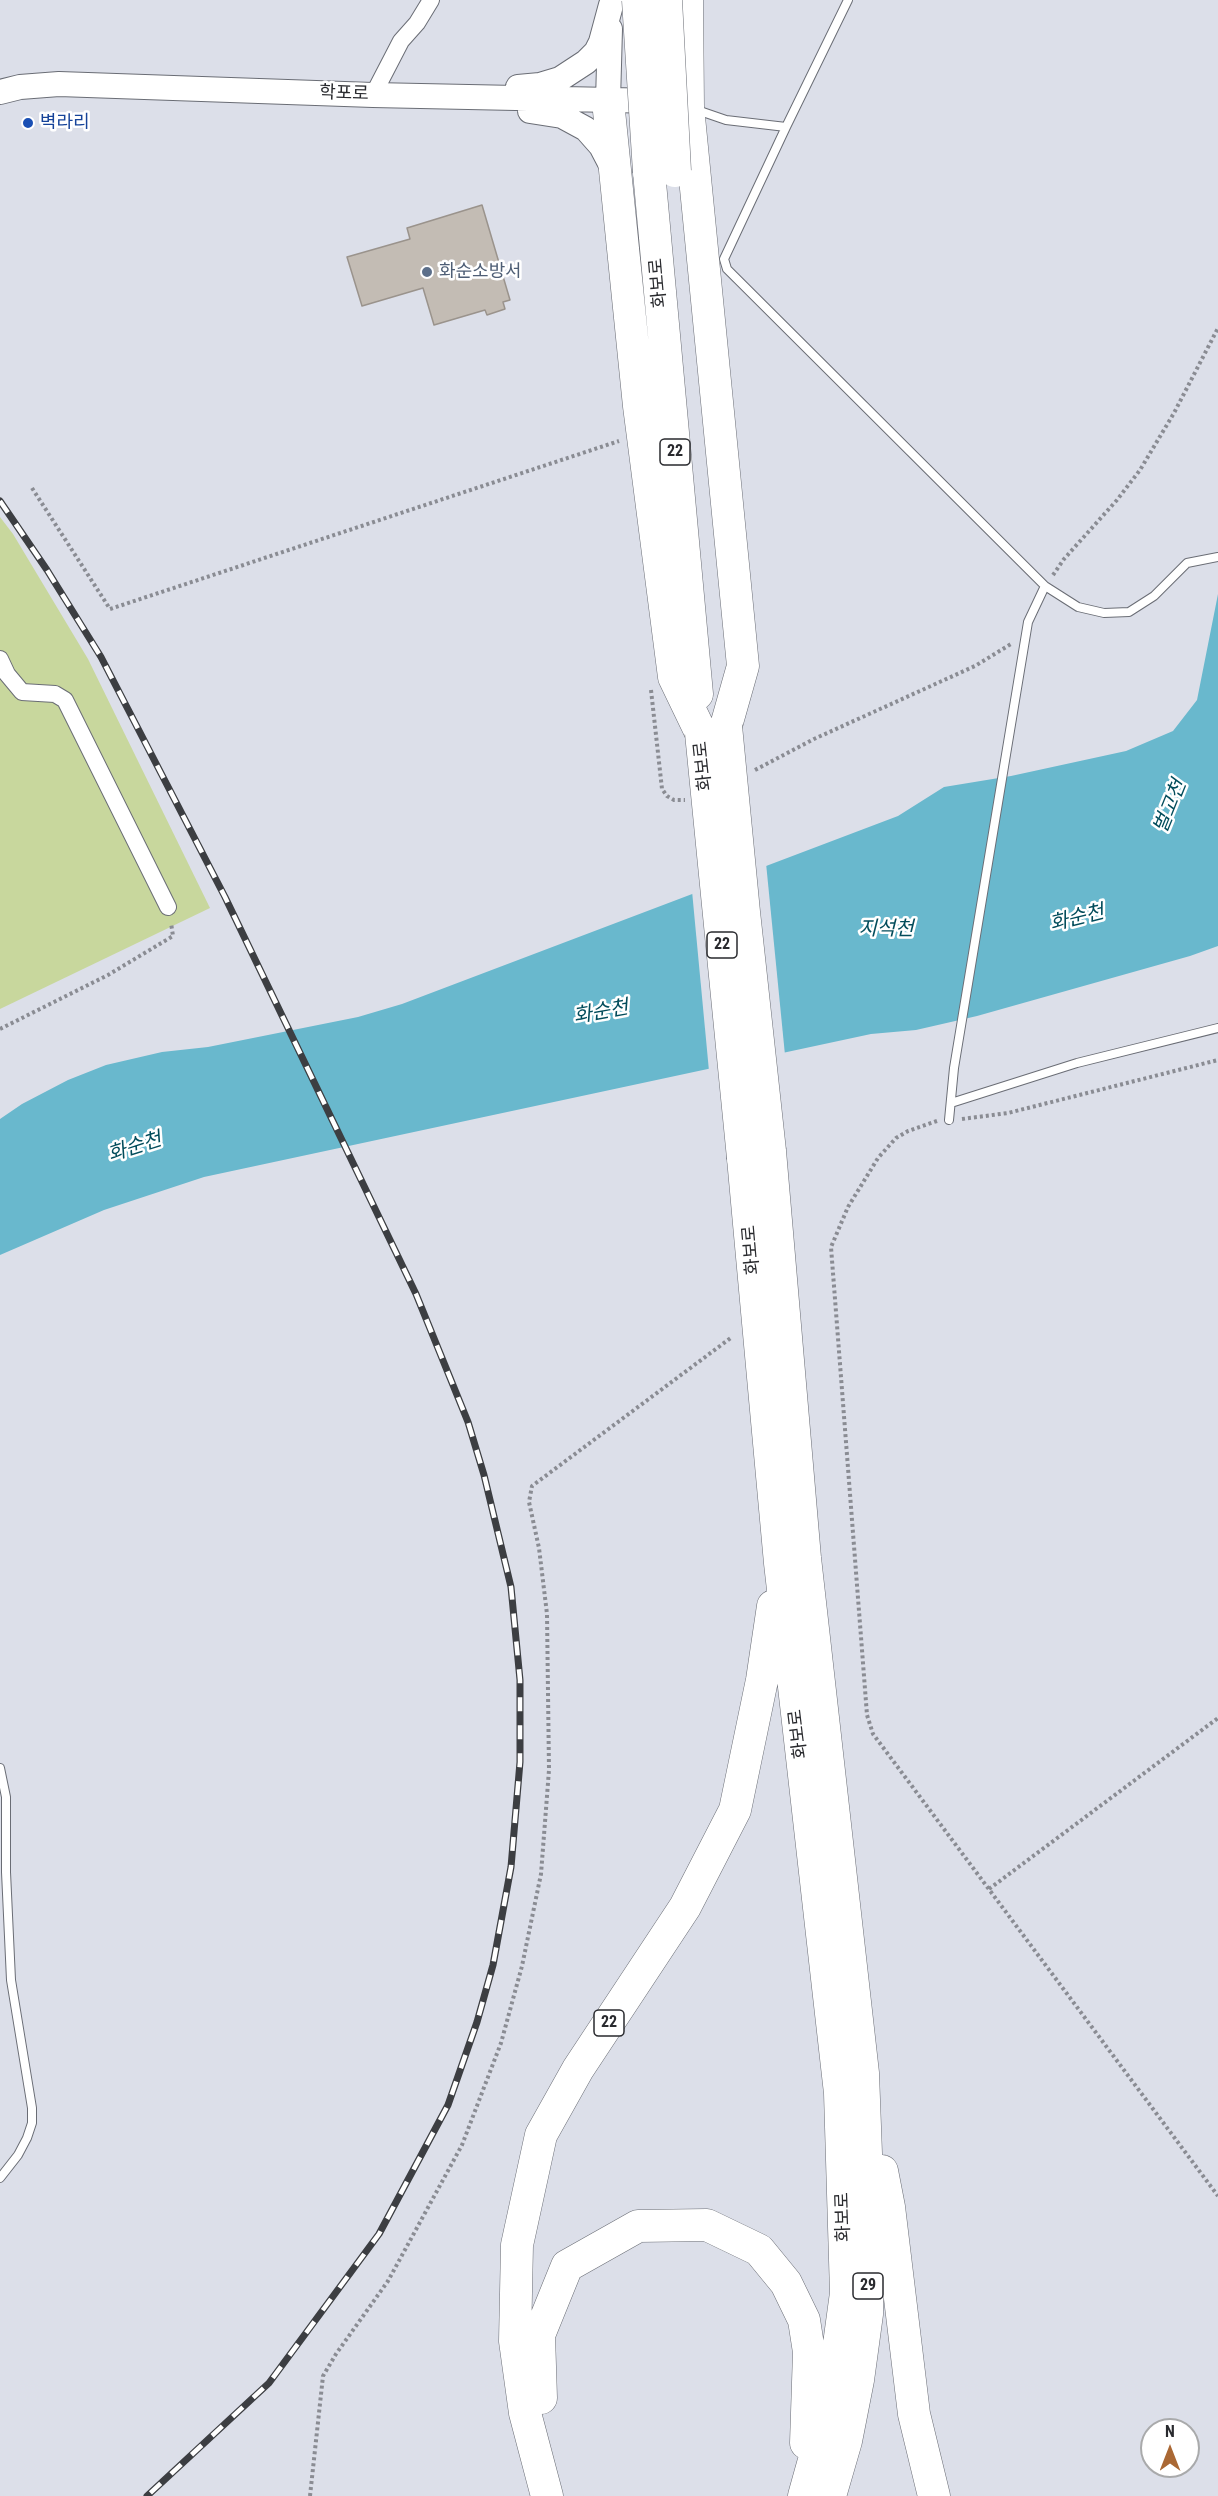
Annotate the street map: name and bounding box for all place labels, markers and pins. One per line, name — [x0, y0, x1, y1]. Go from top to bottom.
place label: 벽라리 — [40, 112, 90, 134]
marker: 벽라리 — [21, 116, 35, 130]
place label: 화순소방서 — [439, 261, 522, 283]
marker: 화순소방서 — [420, 265, 434, 279]

